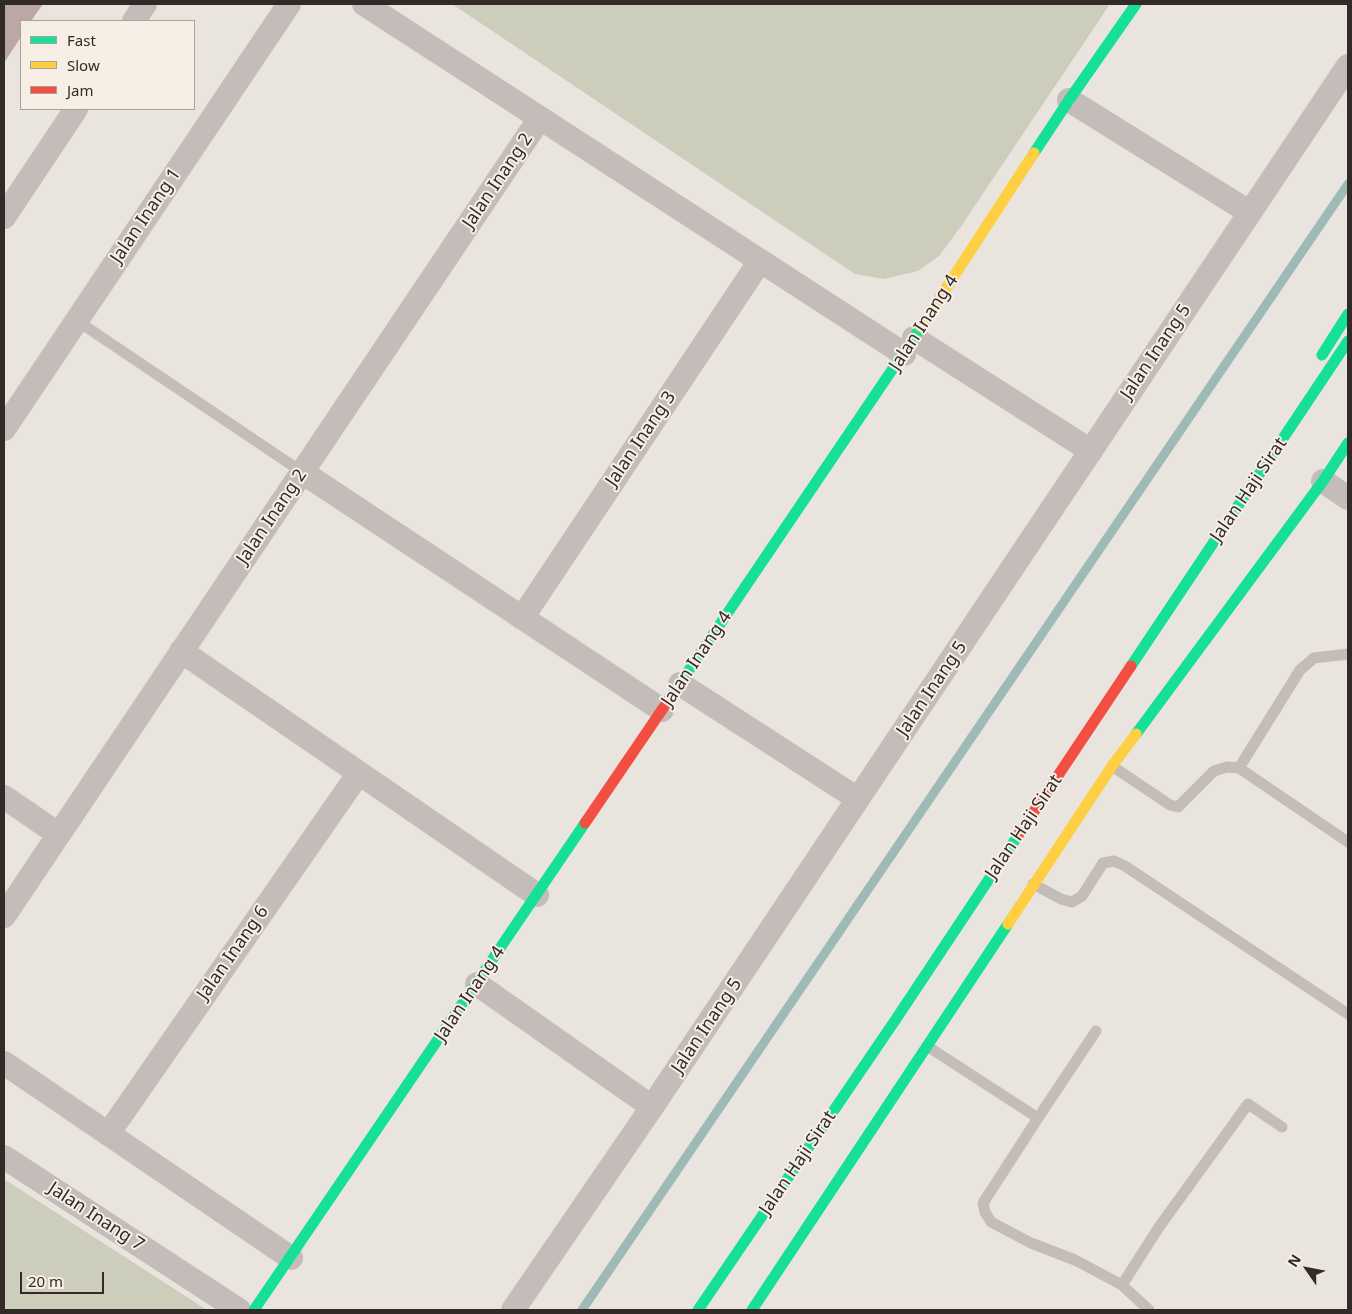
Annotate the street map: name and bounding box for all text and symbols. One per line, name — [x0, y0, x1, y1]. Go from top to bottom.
legend — [20, 20, 195, 110]
text: Fast — [67, 30, 96, 50]
text: Slow — [67, 55, 100, 75]
text: Jam — [67, 80, 94, 100]
street label: Jalan Inang 2 — [458, 129, 538, 233]
street label: Jalan Inang 1 — [106, 164, 186, 268]
street label: Jalan Inang 4 — [885, 271, 963, 375]
street label: Jalan Inang 5 — [1116, 300, 1196, 404]
street label: Jalan Inang 3 — [601, 387, 681, 491]
street label: Jalan Haji Sirat — [1206, 434, 1292, 546]
street label: Jalan Inang 2 — [232, 465, 312, 569]
street label: Jalan Inang 4 — [657, 607, 737, 711]
street label: Jalan Inang 5 — [892, 637, 972, 741]
street label: Jalan Haji Sirat — [981, 771, 1067, 883]
street label: Jalan Inang 6 — [193, 902, 273, 1004]
street label: Jalan Inang 4 — [430, 942, 510, 1046]
street label: Jalan Inang 5 — [667, 974, 747, 1078]
street label: Jalan Haji Sirat — [755, 1107, 841, 1219]
street label: Jalan Inang 7 — [44, 1178, 148, 1256]
north arrow — [1282, 1244, 1332, 1294]
text: N — [1283, 1251, 1305, 1271]
scale bar — [22, 1262, 106, 1294]
text: 20 m — [28, 1271, 63, 1291]

